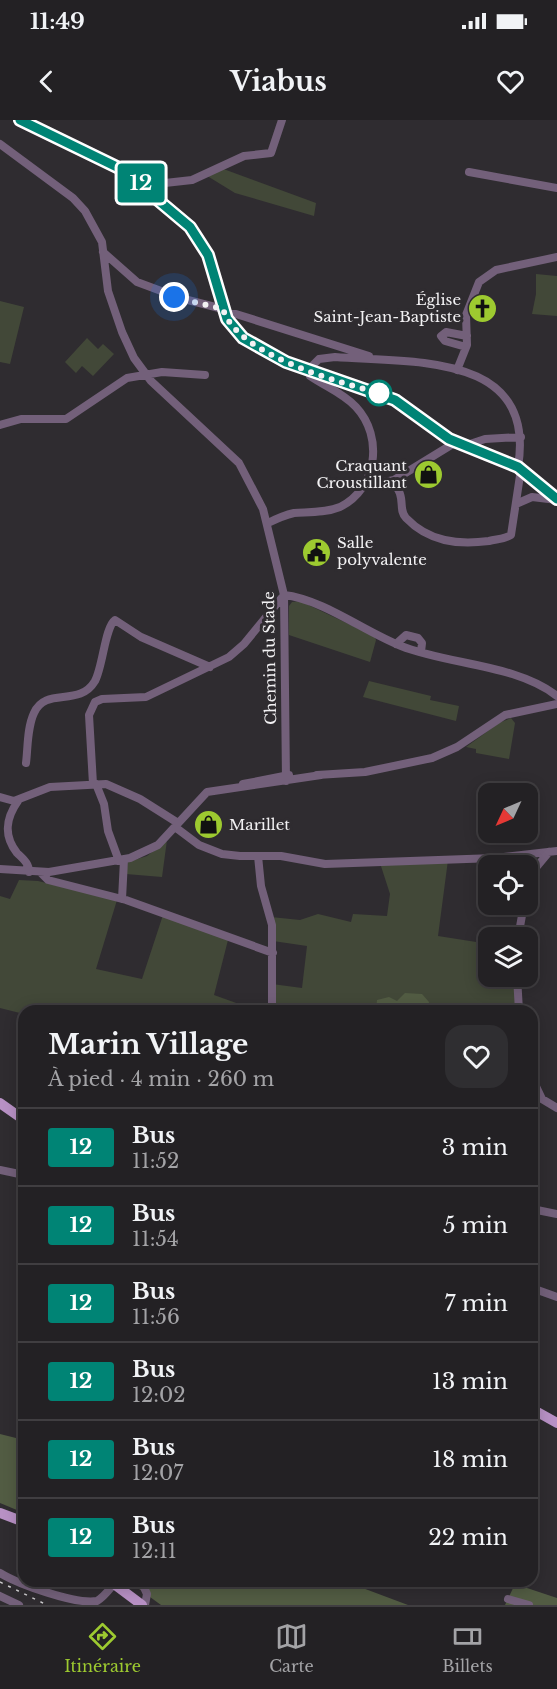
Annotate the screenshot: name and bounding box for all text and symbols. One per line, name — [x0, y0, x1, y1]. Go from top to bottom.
text: 11:49 — [30, 8, 85, 35]
icon: back — [30, 65, 63, 98]
text: Viabus — [230, 65, 327, 98]
icon: heart — [494, 65, 527, 98]
line badge: 12 — [114, 164, 168, 202]
text: 12 — [130, 170, 152, 196]
your location — [159, 282, 189, 312]
place label: Église Saint-Jean-Baptiste — [314, 290, 461, 326]
church icon: Église Saint-Jean-Baptiste — [466, 293, 498, 325]
unlabelled marker — [366, 380, 392, 406]
place label: Craquant Croustillant — [316, 456, 407, 492]
shop icon: Craquant Croustillant — [412, 459, 444, 491]
place label: Salle polyvalente — [337, 533, 427, 569]
public building icon: Salle polyvalente — [300, 536, 332, 568]
street label: Chemin du Stade — [259, 591, 280, 725]
north arrow — [478, 783, 538, 843]
map controls — [478, 783, 538, 987]
shop icon: Marillet — [192, 809, 224, 841]
place label: Marillet — [229, 815, 290, 834]
button: locate — [478, 855, 538, 915]
button: layers — [478, 927, 538, 987]
button: heart — [445, 1025, 508, 1088]
text: Marin Village — [48, 1027, 248, 1062]
text: À pied · 4 min · 260 m — [48, 1067, 274, 1091]
text: Bus — [132, 1122, 175, 1149]
text: 12 — [70, 1134, 92, 1160]
text: 3 min — [442, 1134, 508, 1161]
text: 11:52 — [132, 1149, 179, 1173]
text: Bus — [132, 1200, 175, 1227]
text: 12 — [70, 1212, 92, 1238]
text: 5 min — [443, 1212, 508, 1239]
text: 11:54 — [132, 1227, 179, 1251]
text: Bus — [132, 1278, 175, 1305]
text: 12 — [70, 1290, 92, 1316]
text: 7 min — [444, 1290, 508, 1317]
text: 11:56 — [132, 1305, 180, 1329]
text: Bus — [132, 1356, 175, 1383]
text: 12 — [70, 1368, 92, 1394]
text: 13 min — [432, 1368, 508, 1395]
text: 12:02 — [132, 1383, 186, 1407]
text: Bus — [132, 1434, 175, 1461]
text: 12 — [70, 1446, 92, 1472]
text: 18 min — [432, 1446, 508, 1473]
text: 12:07 — [132, 1461, 183, 1485]
text: Bus — [132, 1512, 175, 1539]
text: 12 — [70, 1524, 92, 1550]
text: 22 min — [428, 1524, 508, 1551]
text: 12:11 — [132, 1539, 177, 1563]
tab: Itinéraire — [64, 1620, 141, 1676]
tab: Carte — [269, 1620, 314, 1676]
tab: Billets — [442, 1620, 493, 1676]

